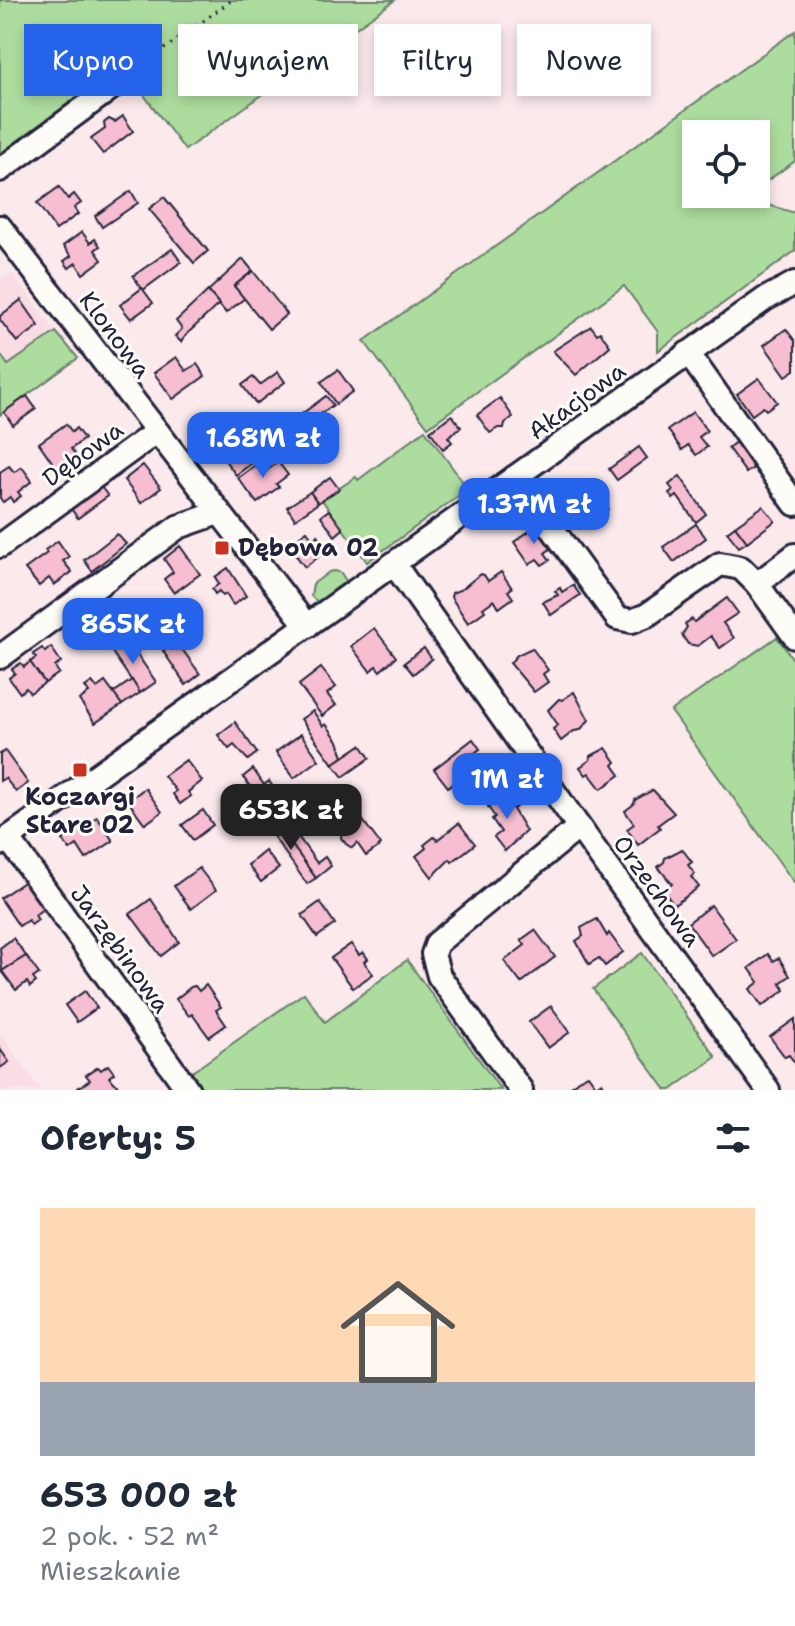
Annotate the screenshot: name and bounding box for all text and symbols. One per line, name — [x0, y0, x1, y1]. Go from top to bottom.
chip: Kupno — [24, 24, 162, 96]
chip: Wynajem — [178, 24, 358, 96]
chip: Filtry — [374, 24, 501, 96]
chip: Nowe — [517, 24, 651, 96]
map controls — [682, 120, 770, 208]
button: locate — [682, 120, 770, 208]
street label: Klonowa — [72, 285, 158, 385]
street label: Akacjowa — [522, 355, 632, 447]
pin: 1.68M zł — [180, 412, 346, 480]
street label: Dębowa — [36, 414, 130, 494]
text: 1.68M zł — [205, 420, 321, 455]
pin: 1.37M zł — [451, 478, 617, 546]
text: 1.37M zł — [477, 486, 591, 521]
place label: Dębowa 02 — [238, 532, 379, 564]
marker: Dębowa 02 — [213, 539, 231, 557]
pin: 865K zł — [59, 598, 207, 666]
text: 865K zł — [80, 606, 186, 641]
pin: 1M zł — [451, 753, 563, 821]
marker: Koczargi Stare 02 — [71, 761, 89, 779]
text: 1M zł — [470, 761, 544, 796]
place label: Koczargi Stare 02 — [25, 781, 135, 841]
pin: 653K zł — [217, 784, 365, 852]
text: 653K zł — [239, 792, 343, 827]
street label: Orzechowa — [606, 829, 708, 953]
street label: Jarzębinowa — [63, 879, 177, 1020]
text: Oferty: 5 — [40, 1115, 196, 1161]
icon: filters — [711, 1116, 755, 1160]
icon: home — [326, 1260, 470, 1404]
text: 653 000 zł — [40, 1472, 237, 1518]
text: 2 pok. · 52 m² — [40, 1518, 219, 1553]
text: Mieszkanie — [40, 1553, 181, 1588]

